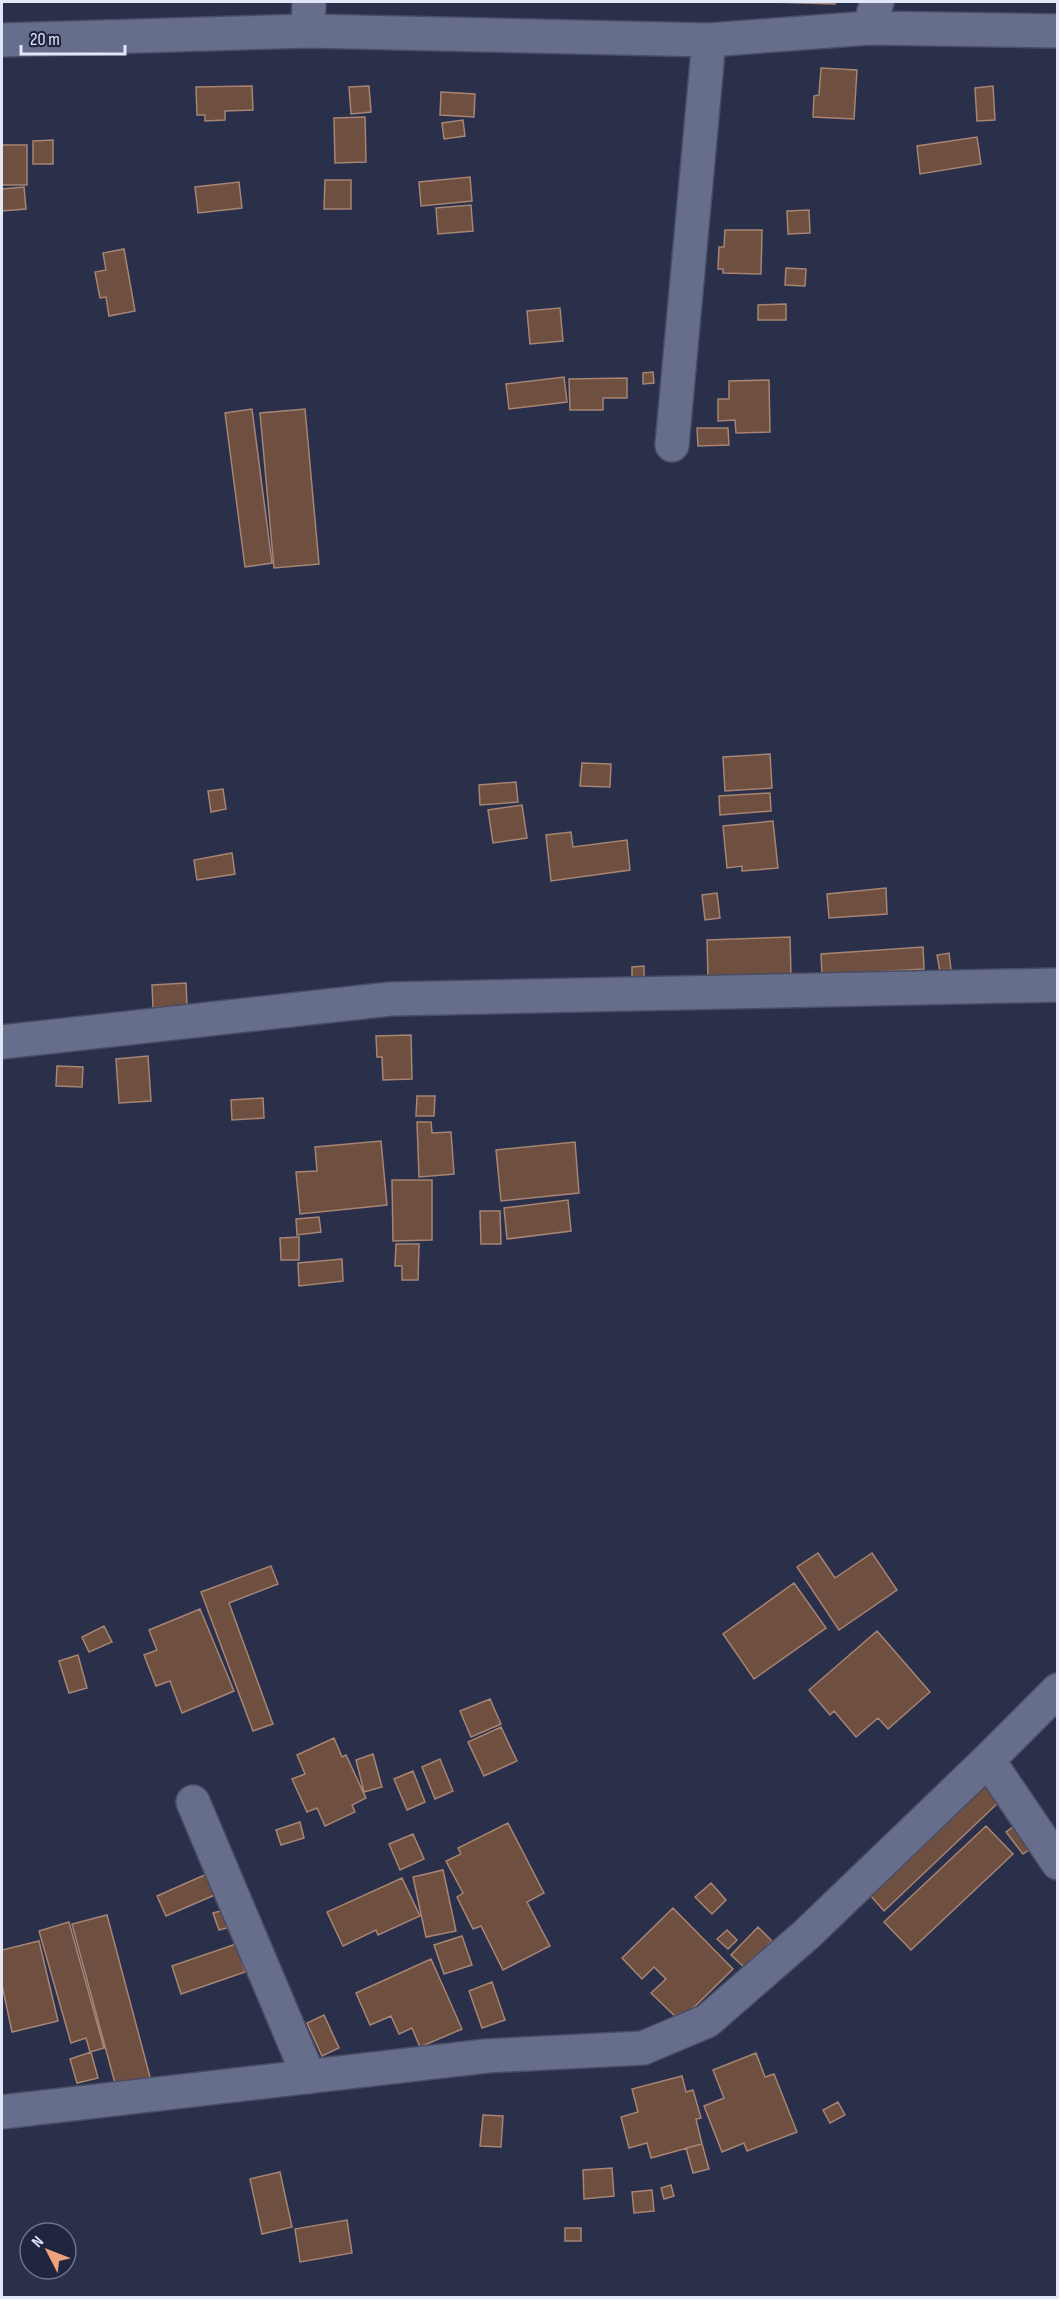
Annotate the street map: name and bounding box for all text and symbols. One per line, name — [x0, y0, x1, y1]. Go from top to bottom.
scale bar — [21, 18, 124, 56]
text: 20 m — [30, 29, 60, 50]
north arrow — [18, 2221, 78, 2281]
text: N — [28, 2232, 48, 2251]

